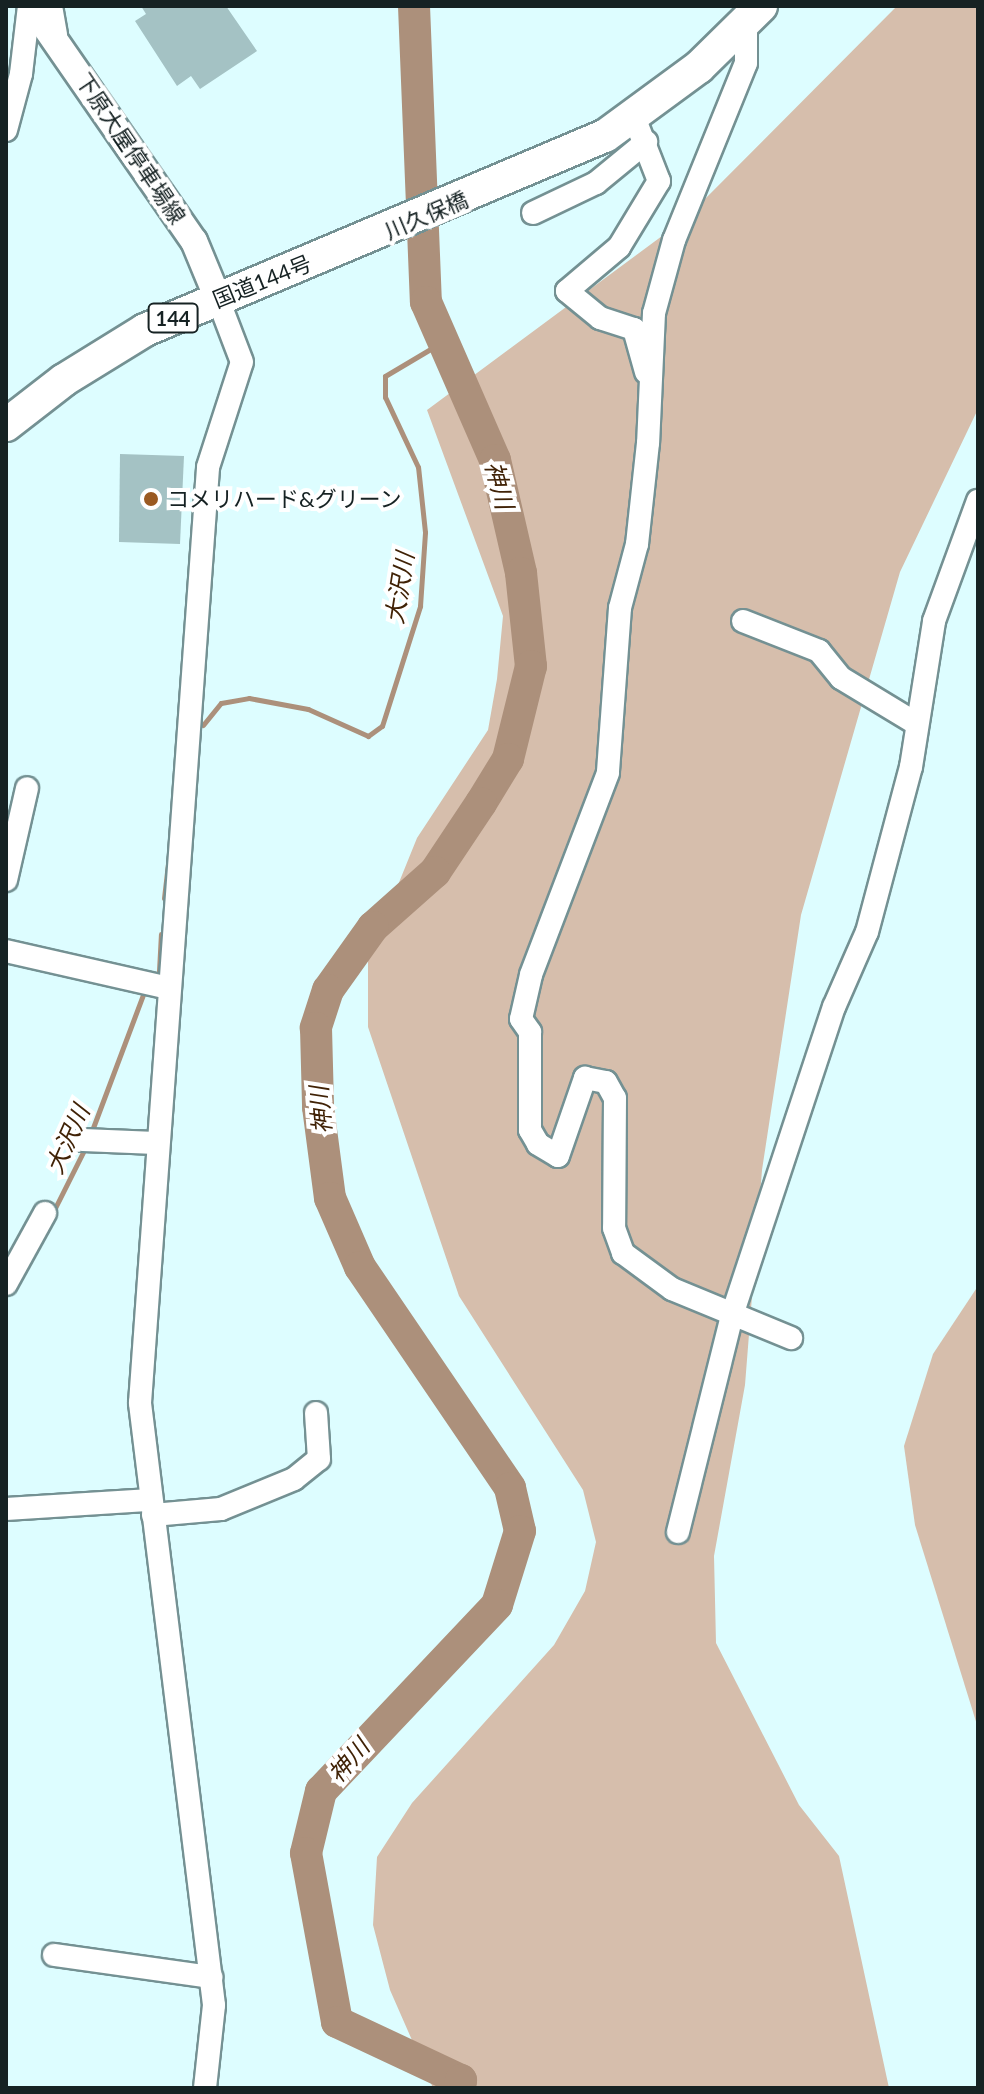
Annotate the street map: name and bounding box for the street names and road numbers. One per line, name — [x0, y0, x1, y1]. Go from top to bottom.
street label: 下原大屋停車場線 — [71, 68, 191, 228]
street label: 川久保橋 — [380, 186, 472, 244]
street label: 国道144号 — [209, 249, 315, 313]
road number: 144 — [147, 302, 199, 334]

